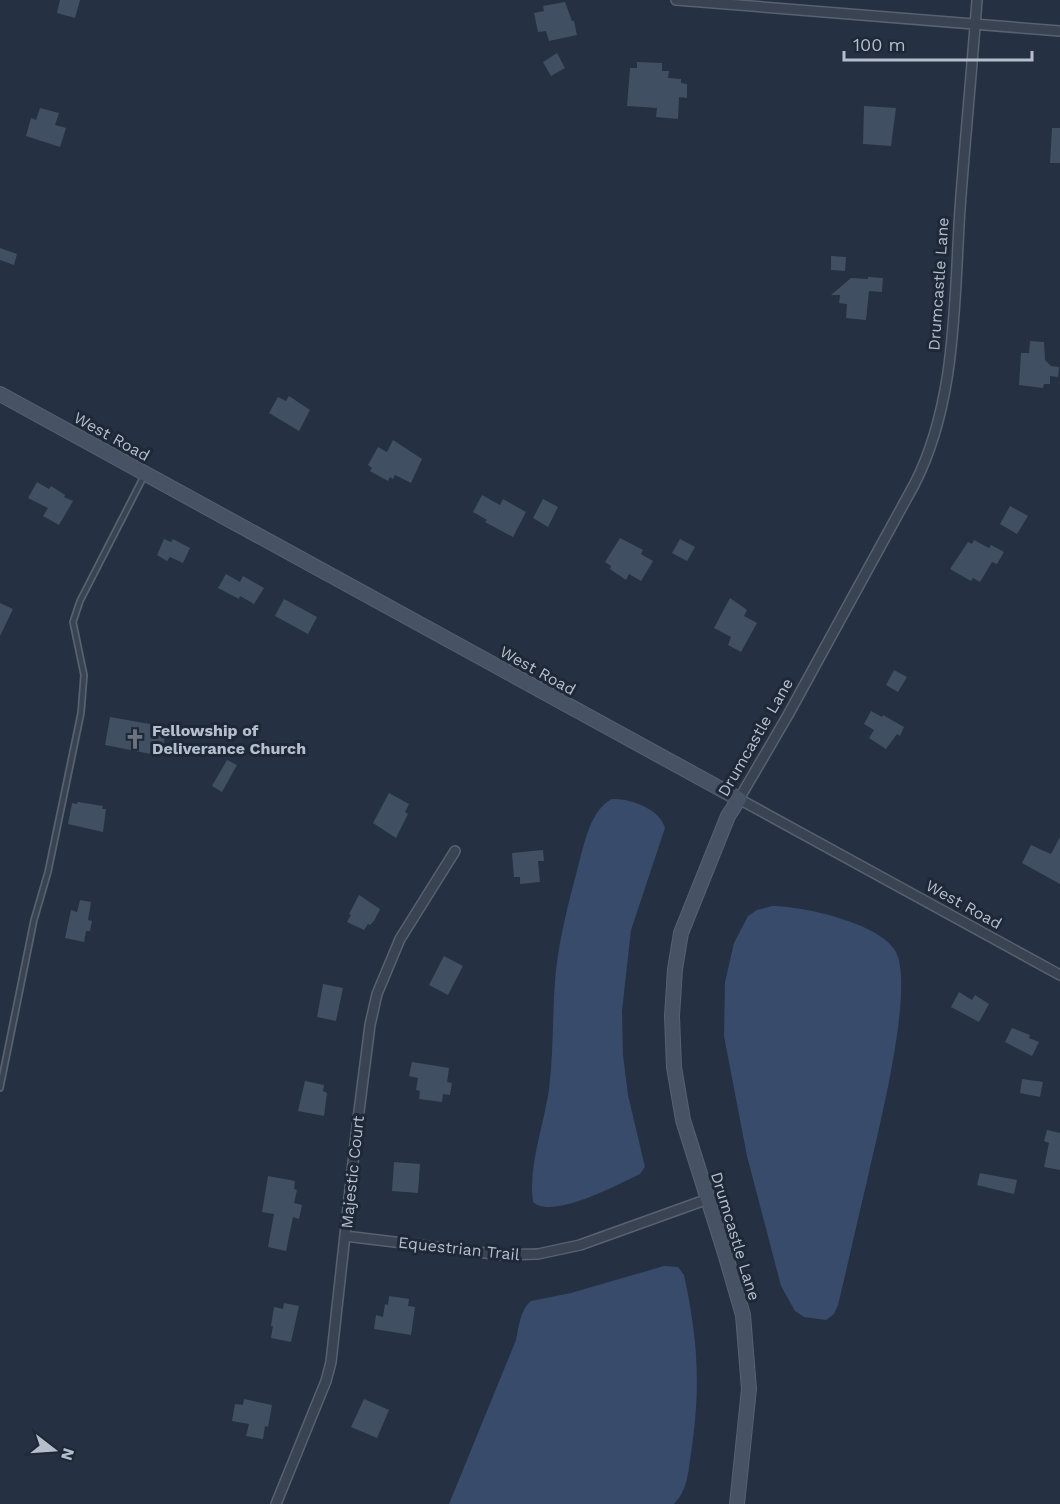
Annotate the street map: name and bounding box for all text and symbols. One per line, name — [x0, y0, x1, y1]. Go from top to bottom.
scale bar — [844, 24, 1032, 62]
text: 100 m — [853, 34, 906, 55]
street label: Drumcastle Lane — [924, 217, 953, 351]
street label: West Road — [71, 408, 153, 465]
street label: West Road — [497, 642, 579, 699]
street label: Drumcastle Lane — [714, 675, 797, 800]
place label: Fellowship of Deliverance Church — [152, 721, 306, 758]
church icon: Fellowship of Deliverance Church — [123, 727, 147, 751]
street label: West Road — [923, 876, 1005, 933]
street label: Majestic Court — [337, 1115, 368, 1229]
street label: Drumcastle Lane — [707, 1169, 764, 1303]
street label: Equestrian Trail — [397, 1233, 521, 1264]
north arrow — [24, 1420, 84, 1480]
text: N — [57, 1446, 79, 1463]

